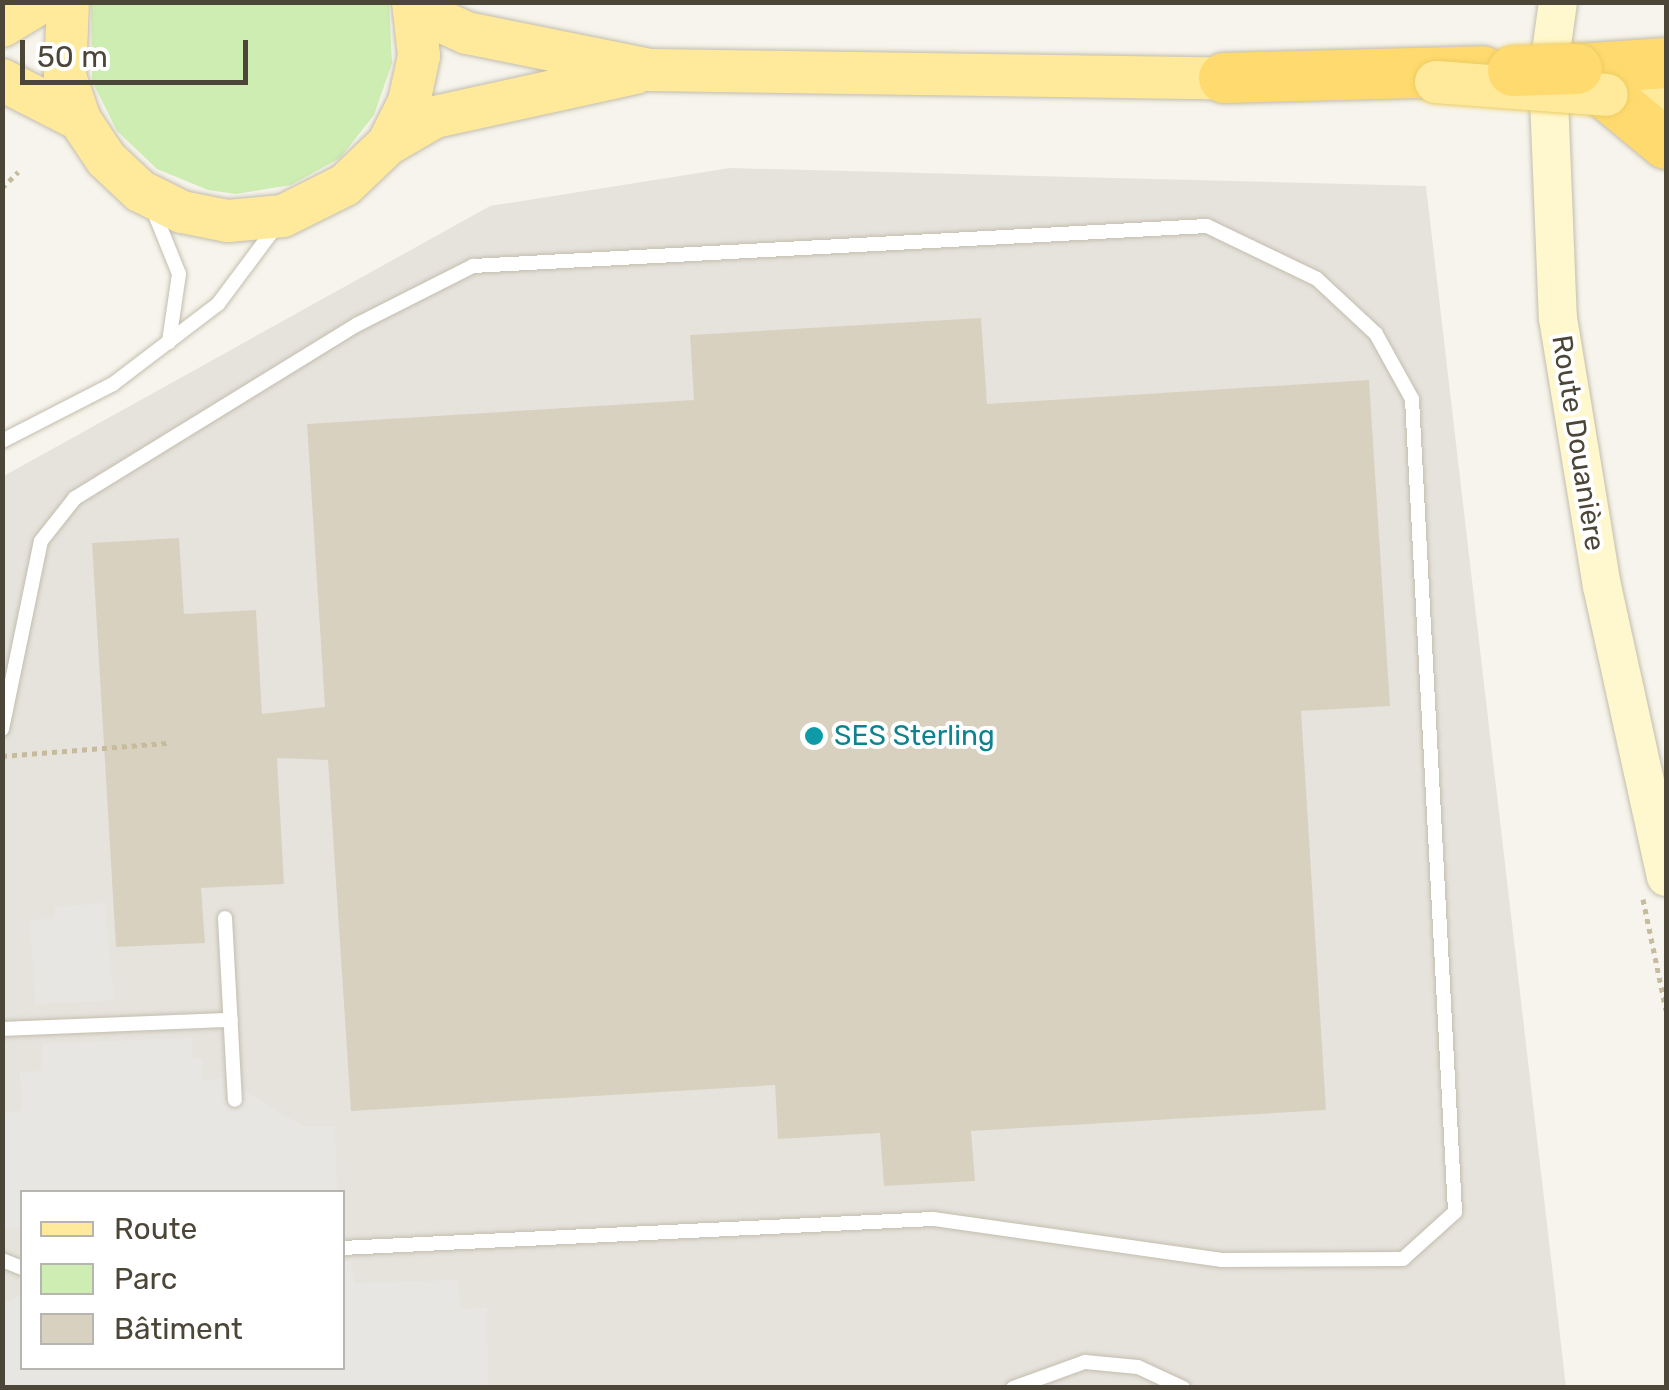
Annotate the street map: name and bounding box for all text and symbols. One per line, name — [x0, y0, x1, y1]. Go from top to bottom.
scale bar — [25, 20, 252, 82]
text: 50 m — [37, 39, 108, 75]
street label: Route Douanière — [1544, 333, 1612, 553]
place label: SES Sterling — [834, 719, 995, 753]
marker: SES Sterling — [803, 725, 825, 747]
legend — [20, 1190, 345, 1370]
text: Route — [114, 1211, 197, 1247]
text: Parc — [114, 1261, 177, 1297]
text: Bâtiment — [114, 1311, 243, 1347]

